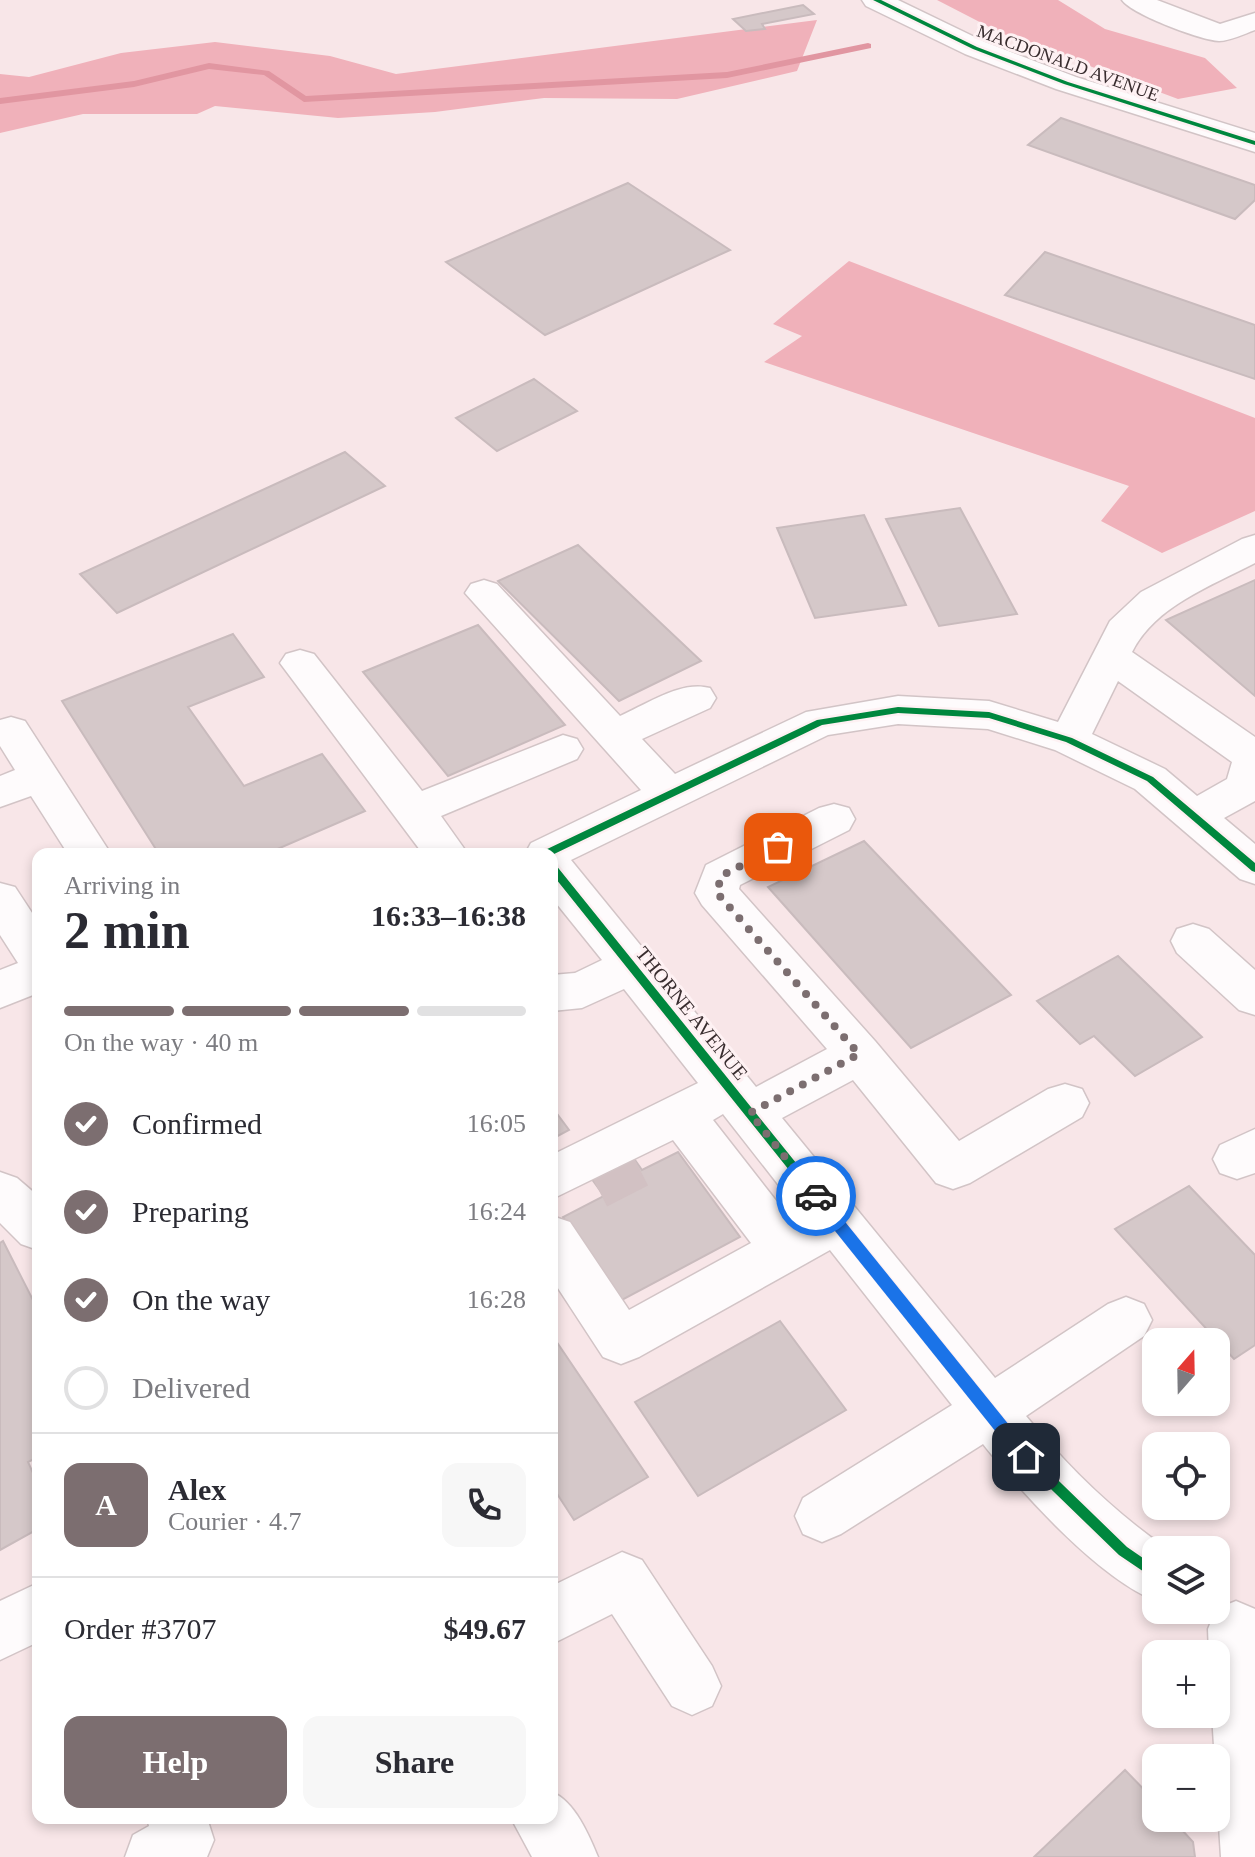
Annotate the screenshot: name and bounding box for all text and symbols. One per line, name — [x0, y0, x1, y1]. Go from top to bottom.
street label: MACDONALD AVENUE — [974, 21, 1162, 105]
pin — [744, 813, 812, 881]
icon: bag — [756, 825, 800, 869]
text: Arriving in — [64, 871, 180, 900]
text: 16:33–16:38 — [371, 899, 526, 932]
text: 2 min — [64, 902, 190, 959]
street label: THORNE AVENUE — [632, 942, 752, 1084]
text: On the way · 40 m — [64, 1028, 258, 1057]
icon: check — [64, 1102, 108, 1146]
text: Confirmed — [132, 1107, 262, 1140]
text: 16:05 — [467, 1109, 526, 1138]
courier — [776, 1156, 856, 1236]
icon: car — [794, 1174, 838, 1218]
icon: check — [64, 1190, 108, 1234]
text: Preparing — [132, 1195, 249, 1228]
text: 16:24 — [467, 1197, 526, 1226]
icon: check — [64, 1278, 108, 1322]
text: On the way — [132, 1283, 270, 1316]
text: 16:28 — [467, 1285, 526, 1314]
north arrow — [1142, 1328, 1230, 1416]
map controls — [1142, 1328, 1230, 1832]
text: Delivered — [132, 1371, 250, 1404]
pin — [992, 1423, 1060, 1491]
button: locate — [1142, 1432, 1230, 1520]
icon: home — [1004, 1435, 1048, 1479]
button: phone — [442, 1463, 526, 1547]
text: Alex — [168, 1473, 226, 1506]
text: A — [95, 1488, 117, 1521]
text: Courier · 4.7 — [168, 1507, 302, 1536]
button: layers — [1142, 1536, 1230, 1624]
text: Order #3707 — [64, 1612, 216, 1645]
text: $49.67 — [444, 1612, 526, 1645]
button: + — [1142, 1640, 1230, 1728]
button: Help — [64, 1716, 287, 1808]
button: Share — [303, 1716, 526, 1808]
button: − — [1142, 1744, 1230, 1832]

